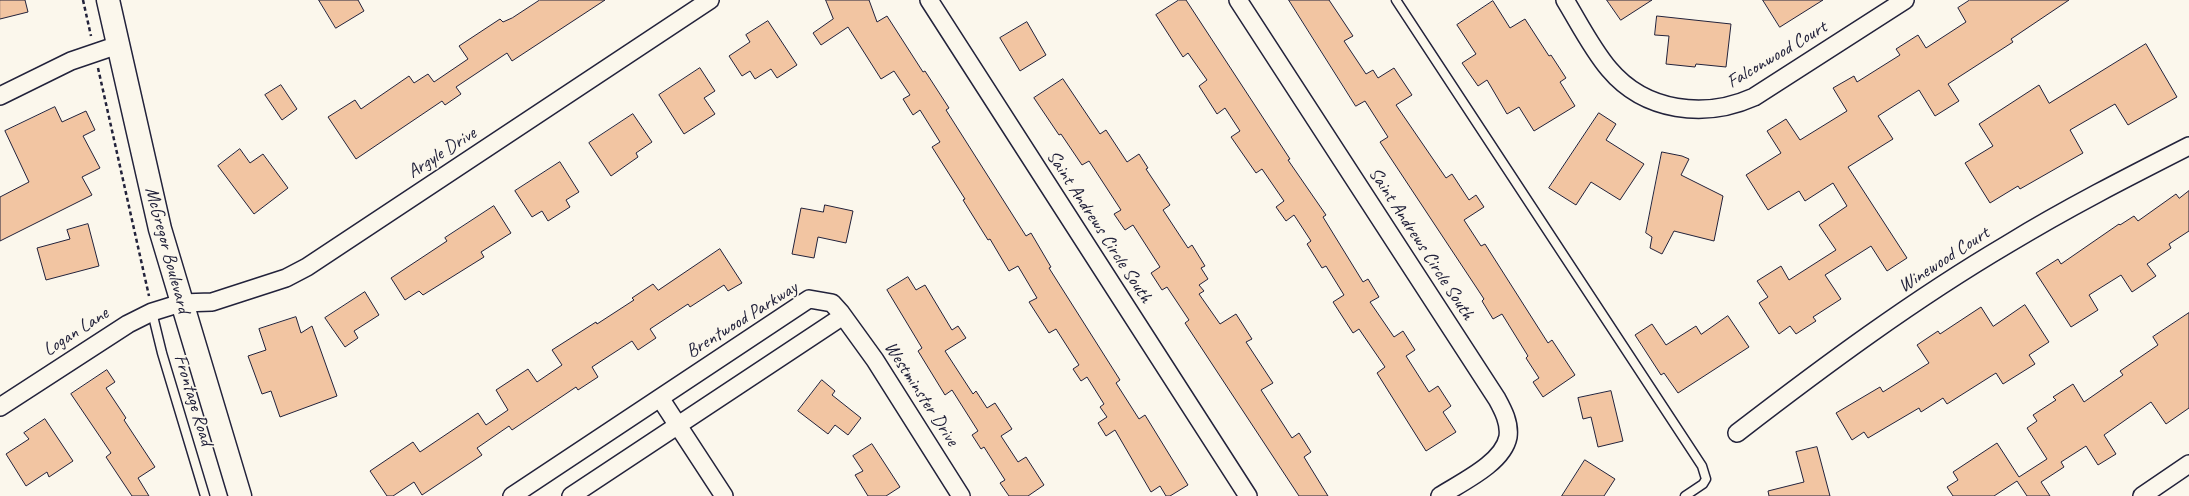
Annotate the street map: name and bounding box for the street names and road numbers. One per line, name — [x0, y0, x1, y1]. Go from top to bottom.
street label: Falconwood Court — [1723, 16, 1831, 94]
street label: Argyle Drive — [403, 122, 481, 184]
street label: Saint Andrews Circle South — [1041, 146, 1157, 308]
street label: Saint Andrews Circle South — [1363, 163, 1479, 325]
street label: McGregor Boulevard — [139, 184, 195, 316]
street label: Winewood Court — [1894, 222, 1994, 298]
street label: Brentwood Parkway — [682, 277, 802, 363]
street label: Logan Lane — [39, 302, 113, 362]
street label: Westminster Drive — [879, 337, 963, 451]
street label: Frontage Road — [168, 352, 218, 448]

